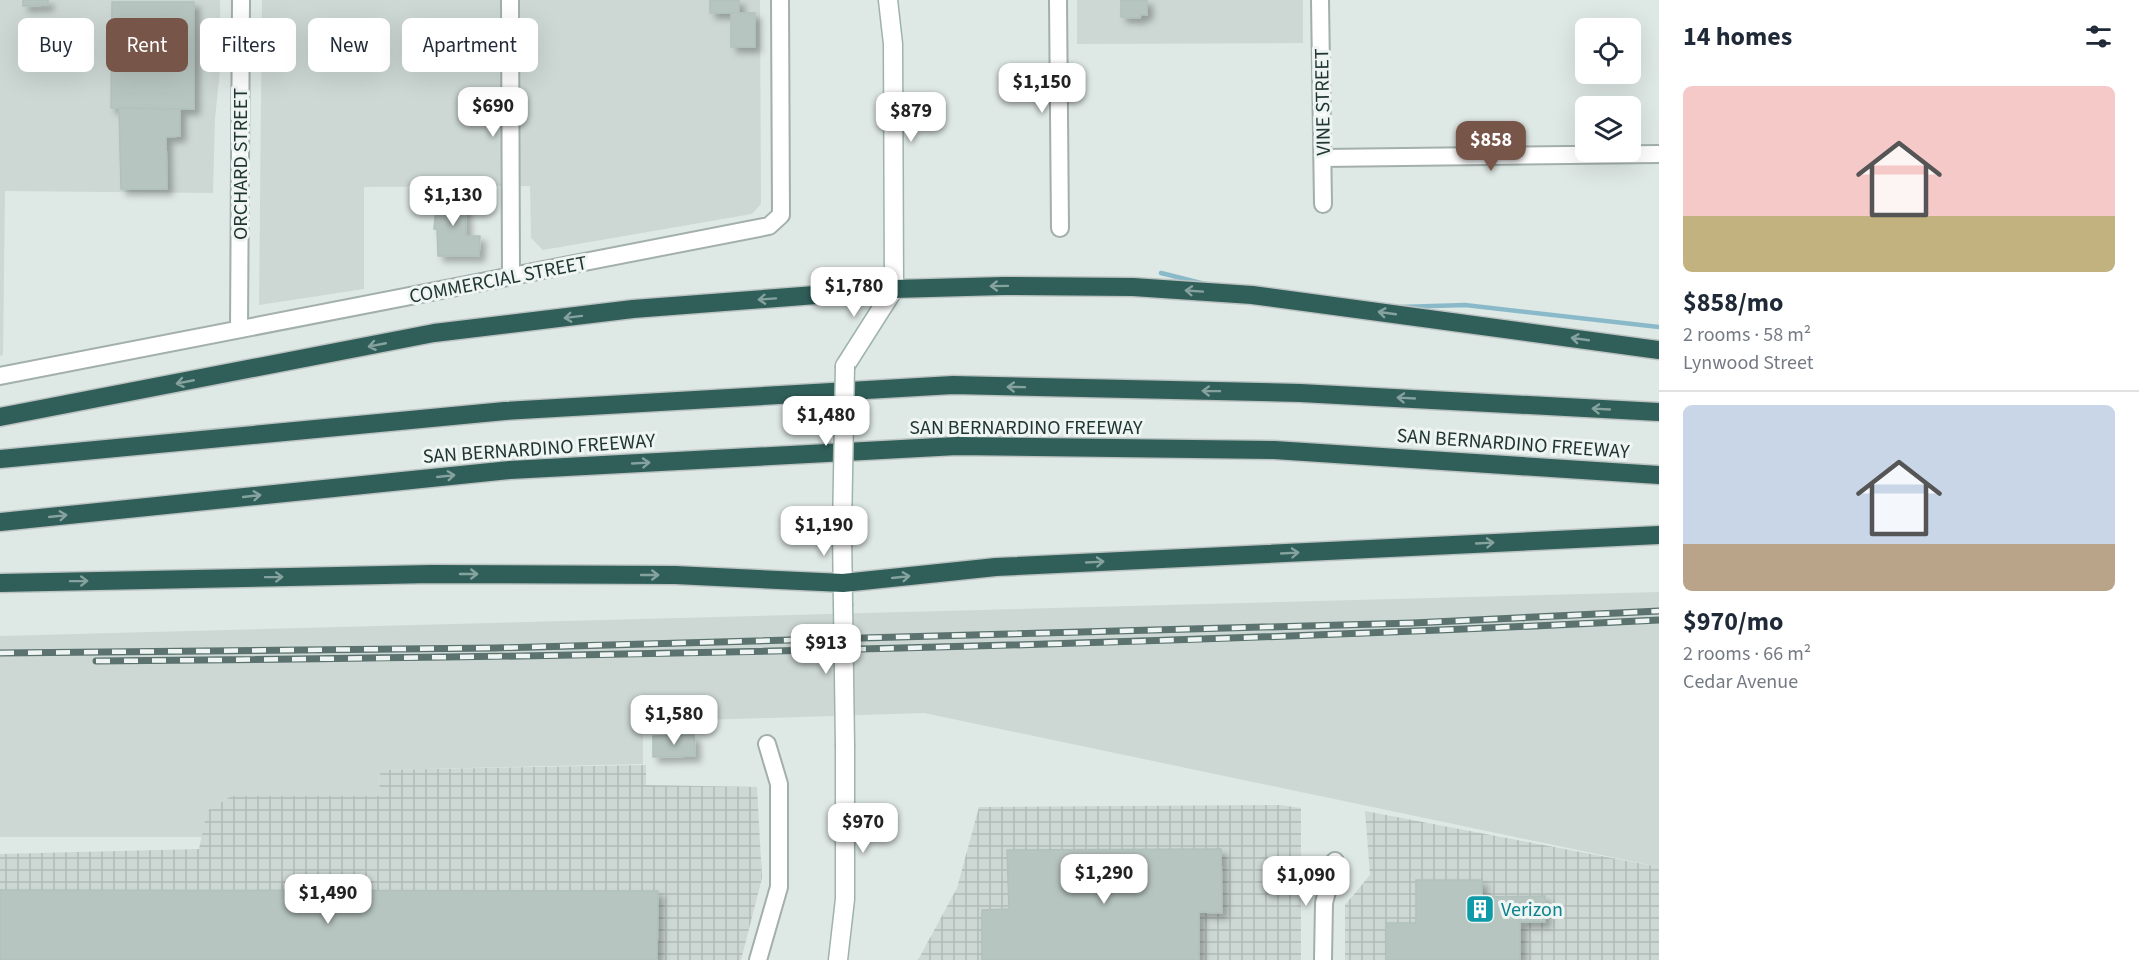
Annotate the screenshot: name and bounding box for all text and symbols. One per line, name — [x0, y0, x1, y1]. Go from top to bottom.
chip: Buy — [18, 18, 94, 72]
chip: Rent — [106, 18, 188, 72]
chip: Filters — [200, 18, 296, 72]
chip: New — [308, 18, 390, 72]
chip: Apartment — [402, 18, 538, 72]
map controls — [1575, 18, 1641, 162]
button: locate — [1575, 18, 1641, 84]
text: 14 homes — [1683, 18, 1792, 55]
icon: filters — [2082, 20, 2115, 53]
street label: VINE STREET — [1308, 48, 1338, 156]
pin: $1,150 — [993, 63, 1091, 114]
text: $1,150 — [1013, 68, 1071, 96]
pin: $690 — [457, 87, 529, 138]
street label: ORCHARD STREET — [227, 88, 255, 240]
text: $690 — [472, 92, 514, 120]
pin: $879 — [875, 92, 947, 143]
button: layers — [1575, 96, 1641, 162]
text: $879 — [890, 97, 932, 125]
pin: $858 — [1455, 121, 1527, 172]
icon: home — [1845, 125, 1953, 233]
text: $858 — [1470, 126, 1512, 154]
pin: $1,130 — [404, 176, 502, 227]
text: $1,130 — [424, 181, 482, 209]
street label: COMMERCIAL STREET — [407, 249, 590, 311]
pin: $1,780 — [805, 267, 903, 318]
text: $1,780 — [825, 272, 883, 300]
one-way arrow — [990, 280, 1010, 292]
text: $858/mo — [1683, 284, 1783, 321]
one-way arrow — [1185, 285, 1204, 296]
one-way arrow — [758, 294, 778, 305]
one-way arrow — [1378, 307, 1397, 318]
one-way arrow — [564, 311, 584, 322]
text: 2 rooms · 58 m² — [1683, 321, 1811, 349]
one-way arrow — [1571, 334, 1591, 345]
one-way arrow — [367, 340, 387, 351]
text: Lynwood Street — [1683, 349, 1813, 377]
one-way arrow — [176, 377, 196, 388]
one-way arrow — [1007, 381, 1027, 393]
one-way arrow — [1202, 385, 1222, 397]
one-way arrow — [1396, 393, 1416, 404]
pin: $1,480 — [777, 396, 875, 447]
text: $1,480 — [797, 401, 855, 429]
one-way arrow — [1591, 404, 1611, 415]
street label: SAN BERNARDINO FREEWAY — [909, 414, 1143, 442]
street label: SAN BERNARDINO FREEWAY — [1396, 422, 1631, 466]
street label: SAN BERNARDINO FREEWAY — [422, 427, 657, 471]
icon: home — [1845, 444, 1953, 552]
one-way arrow — [630, 457, 650, 468]
one-way arrow — [436, 470, 456, 481]
one-way arrow — [242, 490, 262, 501]
pin: $1,190 — [775, 506, 873, 557]
one-way arrow — [48, 510, 68, 521]
text: $1,190 — [795, 511, 853, 539]
one-way arrow — [1474, 538, 1494, 549]
one-way arrow — [1279, 547, 1299, 558]
one-way arrow — [1085, 557, 1105, 568]
one-way arrow — [459, 568, 479, 580]
one-way arrow — [639, 569, 659, 581]
one-way arrow — [264, 571, 284, 583]
one-way arrow — [890, 571, 910, 582]
one-way arrow — [69, 575, 89, 587]
text: $970/mo — [1683, 603, 1783, 640]
pin: $913 — [790, 624, 862, 675]
text: $913 — [805, 629, 847, 657]
text: 2 rooms · 66 m² — [1683, 640, 1811, 668]
text: Cedar Avenue — [1683, 668, 1798, 696]
pin: $1,580 — [625, 695, 723, 746]
text: $1,580 — [645, 700, 703, 728]
pin: $970 — [827, 803, 899, 854]
text: $970 — [842, 808, 884, 836]
pin: $1,290 — [1055, 854, 1153, 905]
pin: $1,090 — [1257, 856, 1355, 907]
text: $1,290 — [1075, 859, 1133, 887]
text: $1,090 — [1277, 861, 1335, 889]
pin: $1,490 — [279, 874, 377, 925]
text: $1,490 — [299, 879, 357, 907]
building icon: Verizon — [1464, 893, 1496, 925]
place label: Verizon — [1501, 896, 1563, 924]

